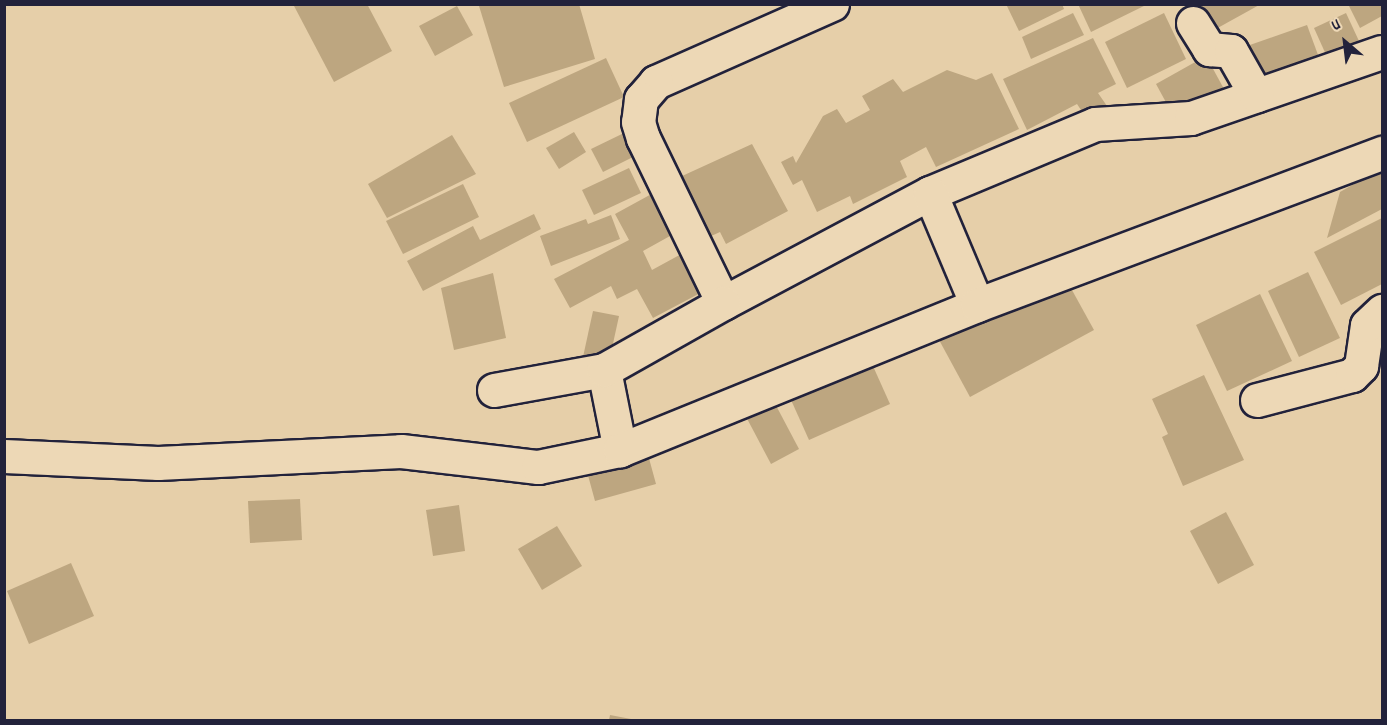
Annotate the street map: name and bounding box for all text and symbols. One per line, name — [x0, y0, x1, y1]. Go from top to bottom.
north arrow — [1315, 12, 1375, 72]
text: U — [1328, 14, 1345, 38]

